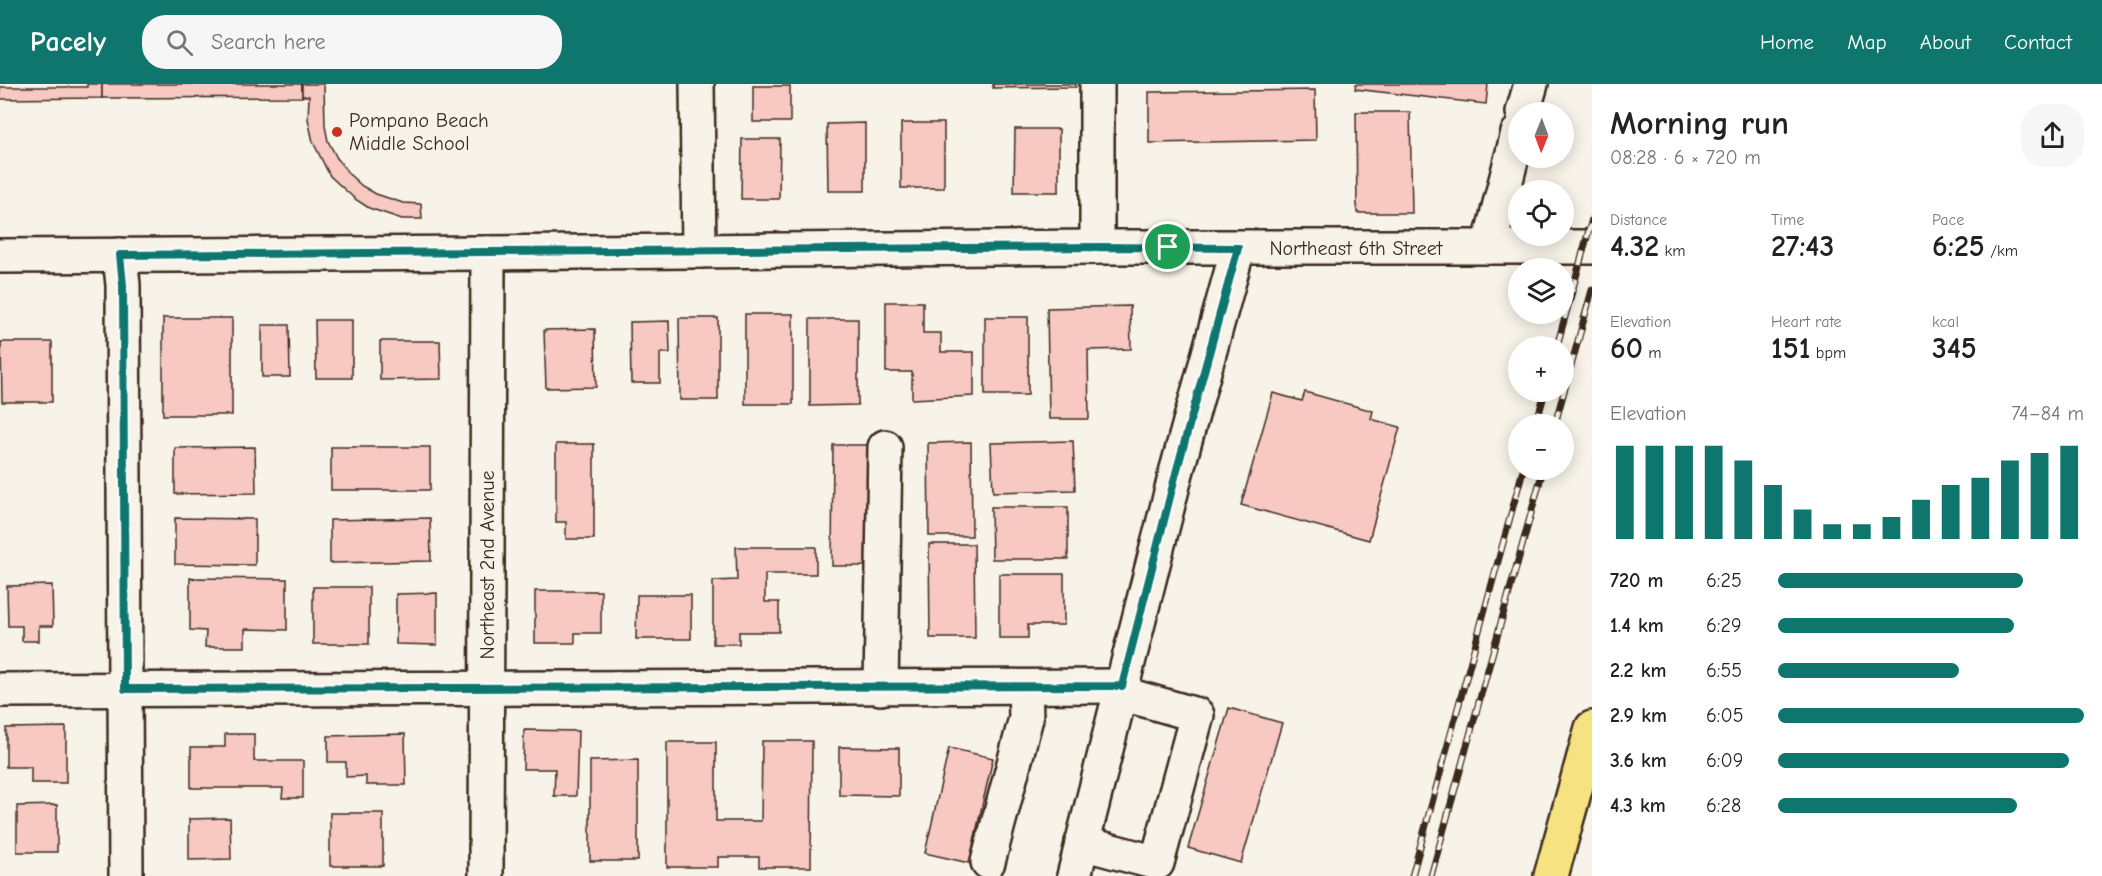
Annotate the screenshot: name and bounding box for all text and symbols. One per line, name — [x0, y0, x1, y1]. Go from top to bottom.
search box — [142, 15, 562, 69]
text: Pacely — [30, 26, 106, 58]
icon: search — [163, 26, 196, 59]
text: Search here — [211, 29, 326, 55]
text: Home — [1760, 30, 1814, 54]
text: Map — [1847, 30, 1887, 54]
text: About — [1920, 30, 1971, 54]
text: Contact — [2004, 30, 2072, 54]
north arrow — [1508, 102, 1574, 168]
map controls — [1508, 102, 1574, 480]
text: Morning run — [1610, 104, 1789, 142]
button: share — [2021, 104, 2084, 167]
place label: Pompano Beach Middle School — [349, 109, 489, 155]
marker: Pompano Beach Middle School — [330, 125, 344, 139]
text: 08:28 · 6 × 720 m — [1610, 146, 1761, 169]
button: locate — [1508, 180, 1574, 246]
text: Distance — [1610, 211, 1667, 229]
text: Time — [1771, 211, 1804, 229]
text: Pace — [1932, 211, 1964, 229]
pin — [1142, 221, 1193, 272]
text: 4.32 — [1610, 229, 1659, 264]
text: 27:43 — [1771, 229, 1834, 264]
text: 6:25 — [1932, 229, 1985, 264]
icon: arrive — [1151, 230, 1184, 263]
street label: Northeast 6th Street — [1269, 237, 1444, 260]
text: km — [1659, 242, 1686, 260]
text: /km — [1985, 242, 2018, 260]
button: layers — [1508, 258, 1574, 324]
text: Elevation — [1610, 313, 1671, 331]
text: Heart rate — [1771, 313, 1842, 331]
text: kcal — [1932, 313, 1959, 331]
text: 60 — [1610, 331, 1643, 366]
text: 151 — [1771, 331, 1811, 366]
text: 345 — [1932, 331, 1977, 366]
button: + — [1508, 336, 1574, 402]
text: m — [1643, 344, 1661, 362]
text: bpm — [1811, 344, 1846, 362]
text: Elevation — [1610, 402, 1687, 425]
text: 74–84 m — [2011, 402, 2084, 425]
button: − — [1508, 414, 1574, 480]
street label: Northeast 2nd Avenue — [476, 471, 499, 659]
text: 720 m — [1610, 569, 1663, 592]
text: 6:25 — [1706, 569, 1742, 592]
text: 1.4 km — [1610, 614, 1664, 637]
text: 6:29 — [1706, 614, 1742, 637]
text: 2.2 km — [1610, 659, 1666, 682]
text: 6:55 — [1706, 659, 1742, 682]
text: 2.9 km — [1610, 704, 1667, 727]
text: 6:05 — [1706, 704, 1743, 727]
text: 3.6 km — [1610, 749, 1667, 772]
text: 6:09 — [1706, 749, 1743, 772]
text: 4.3 km — [1610, 794, 1666, 817]
text: 6:28 — [1706, 794, 1741, 817]

